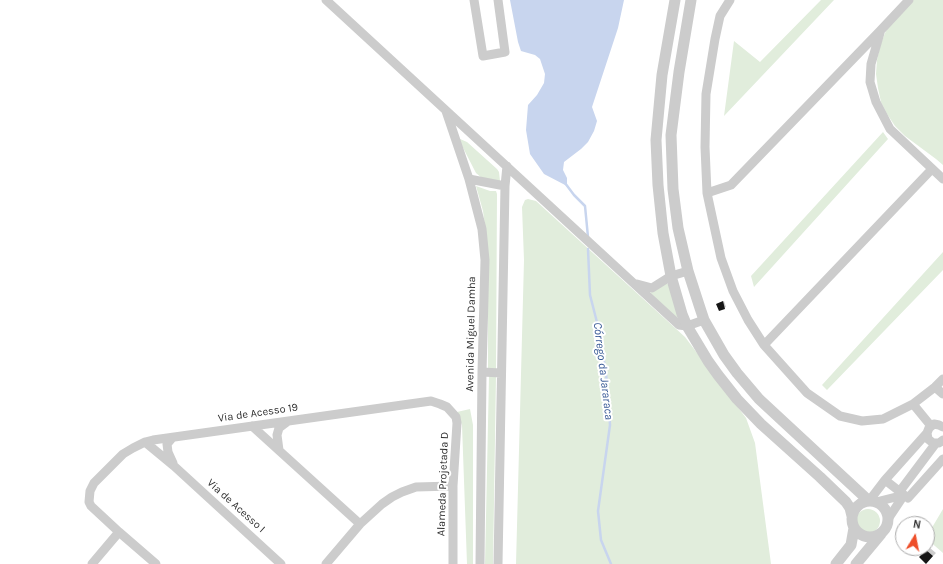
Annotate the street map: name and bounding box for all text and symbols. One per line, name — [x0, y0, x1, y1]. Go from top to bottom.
street label: Avenida Miguel Damha — [463, 276, 479, 392]
water label: Córrego da Jararaca — [590, 321, 616, 421]
street label: Via de Acesso 19 — [217, 401, 299, 425]
street label: Alameda Projetada D — [435, 432, 451, 536]
street label: Via de Acesso I — [204, 476, 268, 536]
north arrow — [895, 516, 935, 556]
text: N — [912, 518, 922, 532]

